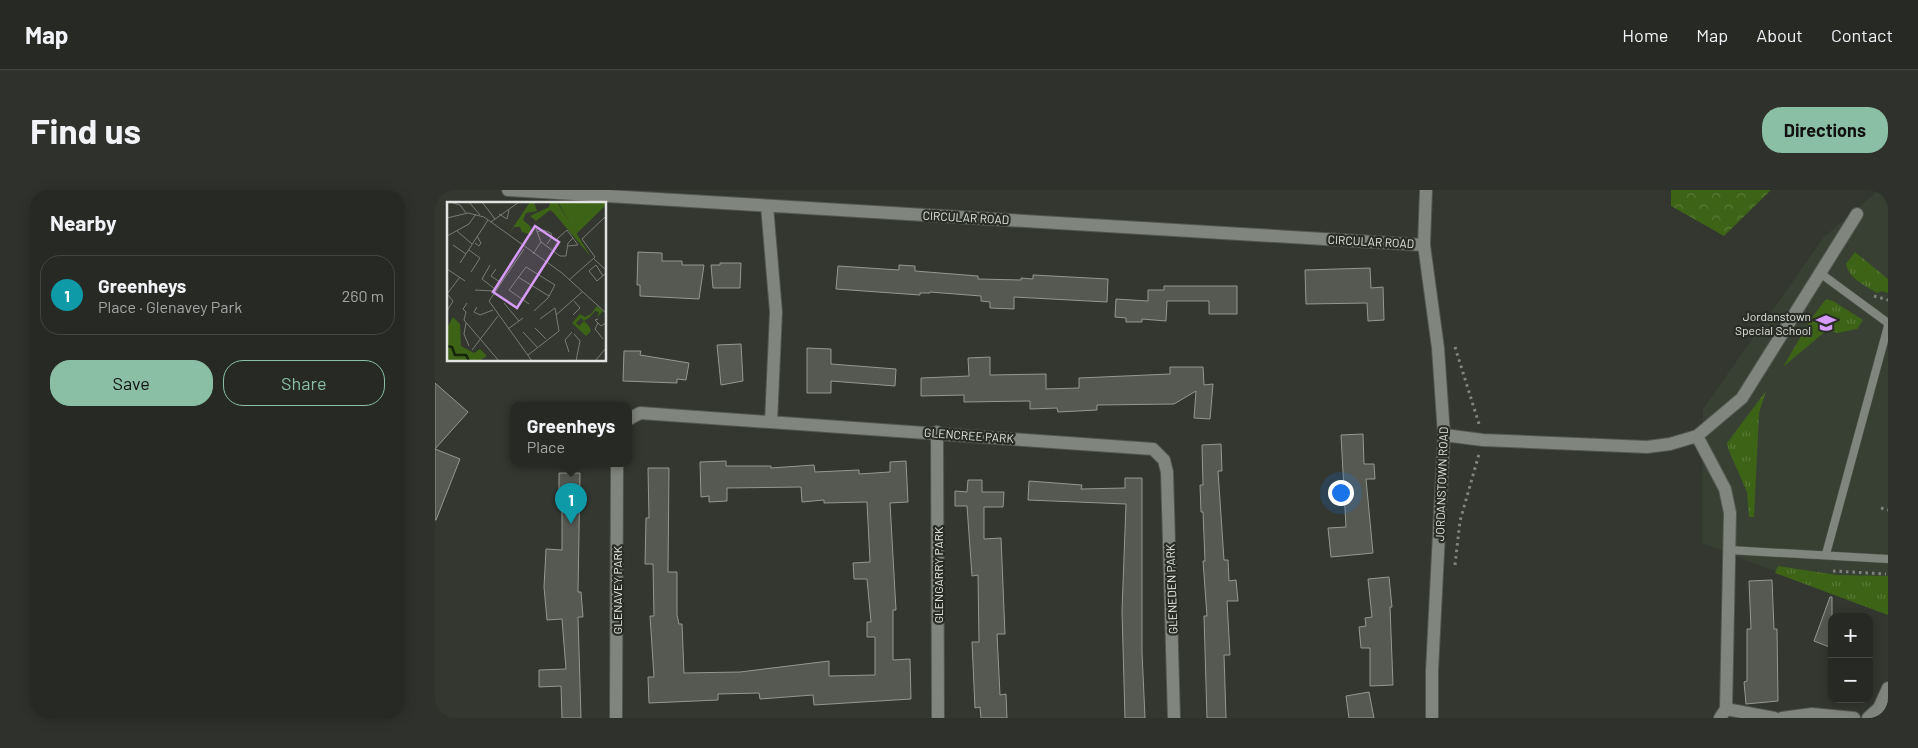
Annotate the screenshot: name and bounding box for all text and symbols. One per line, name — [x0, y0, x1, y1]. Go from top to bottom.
text: Map — [25, 20, 68, 49]
text: Home — [1622, 24, 1668, 46]
text: Map — [1696, 24, 1728, 46]
text: About — [1756, 24, 1803, 46]
text: Contact — [1831, 24, 1893, 46]
button: Directions — [1762, 107, 1888, 153]
text: Find us — [30, 109, 141, 151]
inset map — [447, 202, 606, 361]
street label: CIRCULAR ROAD — [922, 208, 1010, 226]
text: Nearby — [50, 210, 116, 235]
street label: CIRCULAR ROAD — [1327, 232, 1415, 250]
text: Greenheys — [98, 274, 186, 297]
text: 1 — [64, 286, 70, 305]
text: 260 m — [342, 286, 384, 305]
text: Place · Glenavey Park — [98, 297, 242, 316]
place label: Jordanstown Special School — [1735, 309, 1811, 337]
school or university icon: Jordanstown Special School — [1815, 312, 1837, 334]
button: Save — [50, 360, 213, 406]
button: Share — [223, 360, 385, 406]
popup — [510, 402, 632, 467]
text: Greenheys — [527, 414, 615, 437]
street label: GLENCREE PARK — [924, 425, 1015, 445]
street label: JORDANSTOWN ROAD — [1432, 426, 1450, 542]
text: Place — [527, 437, 565, 456]
your location — [1328, 480, 1354, 506]
pin: 1 — [555, 483, 587, 524]
street label: GLENGARRY PARK — [931, 526, 945, 623]
street label: GLENEDEN PARK — [1162, 543, 1180, 635]
street label: GLENAVEY PARK — [610, 545, 624, 634]
map controls — [1828, 613, 1873, 703]
button: + — [1828, 613, 1873, 658]
button: − — [1828, 658, 1873, 703]

